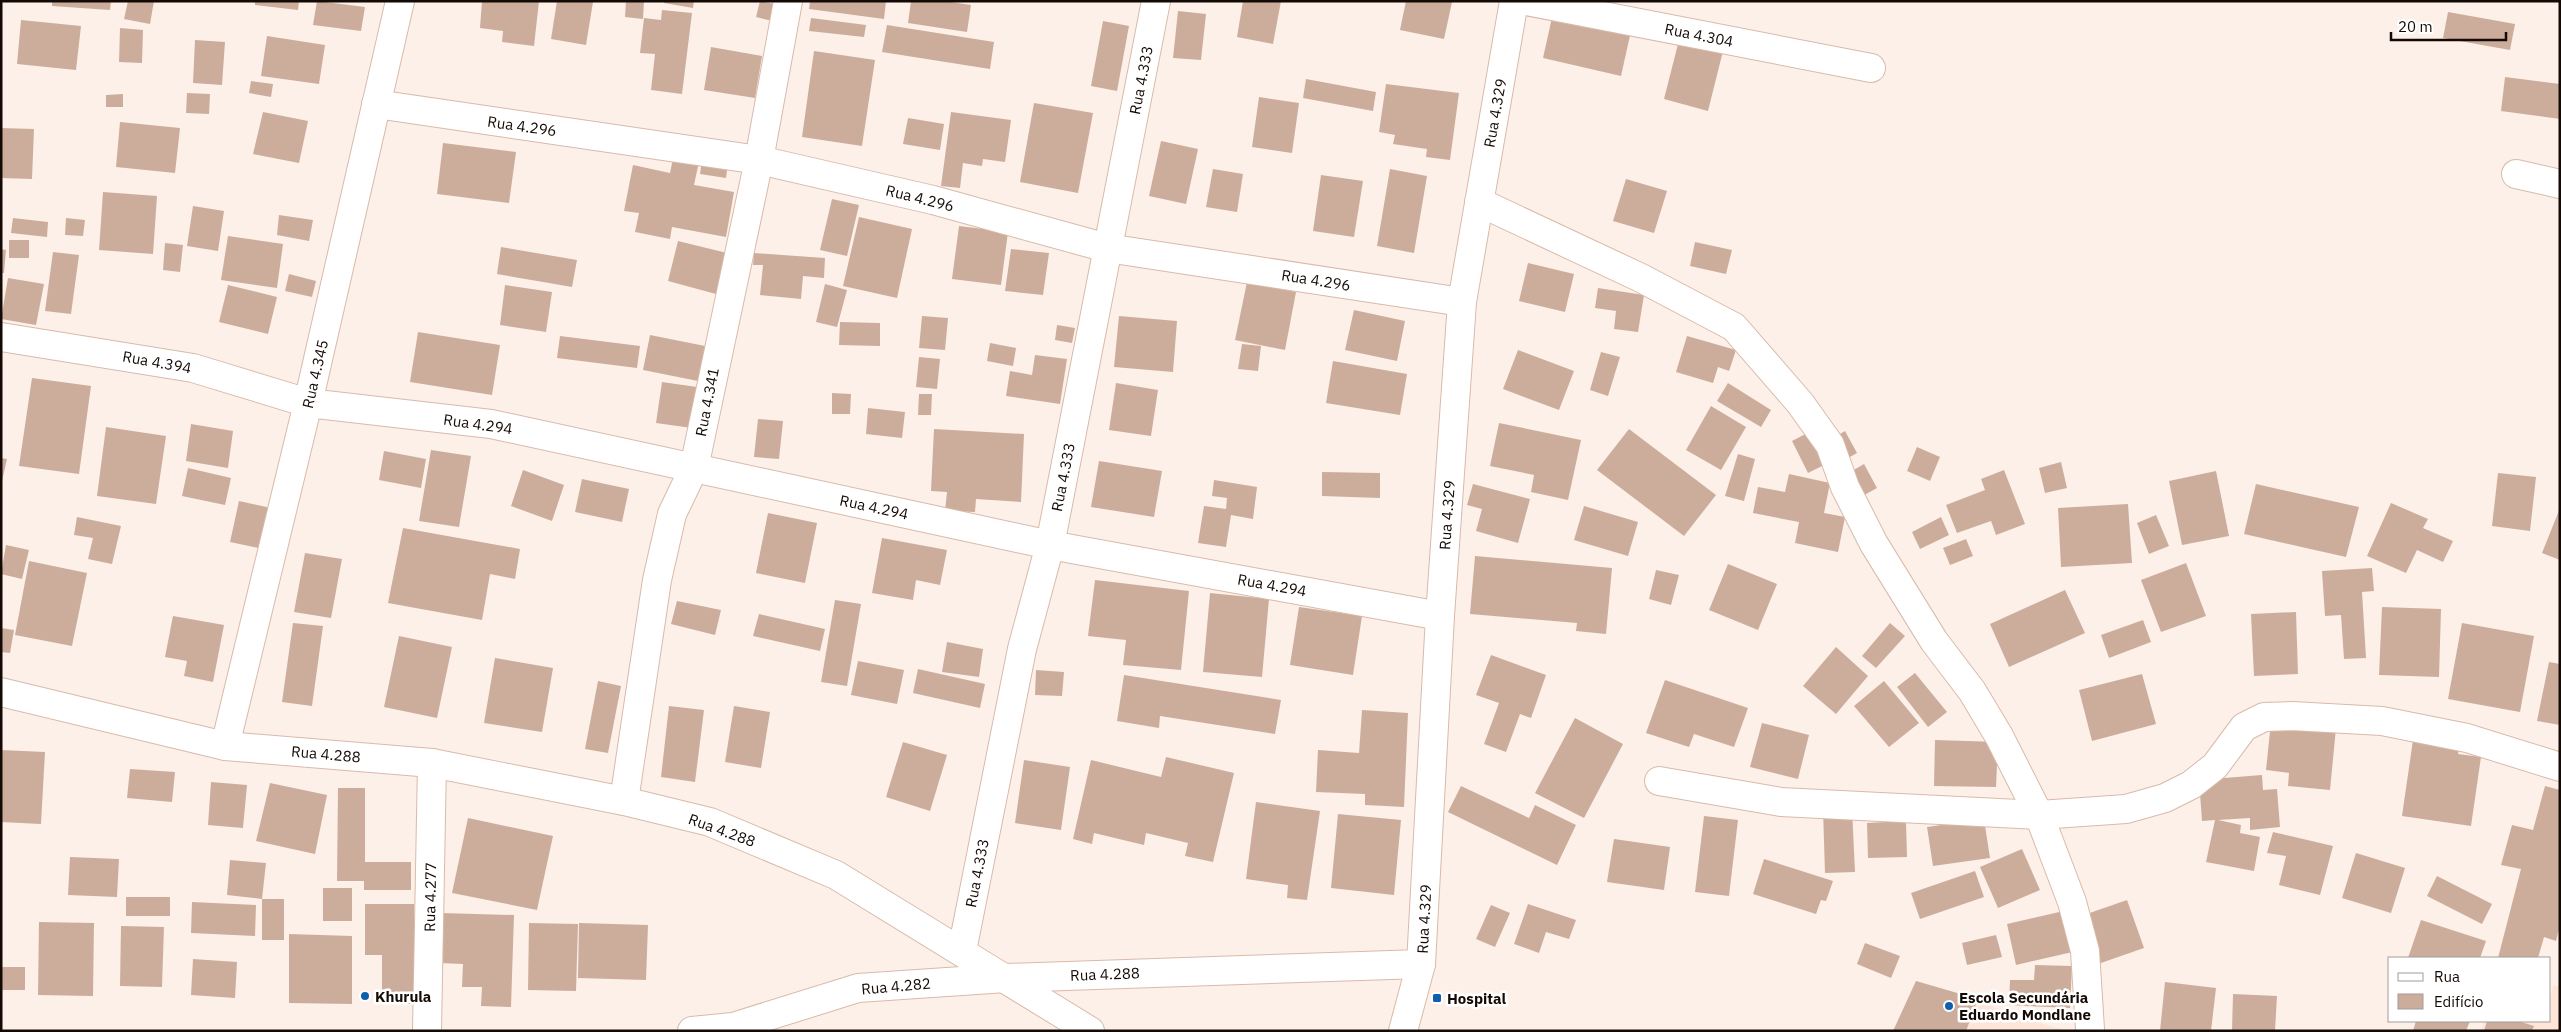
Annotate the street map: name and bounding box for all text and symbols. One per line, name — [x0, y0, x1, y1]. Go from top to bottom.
scale bar — [2391, 10, 2506, 42]
text: 20 m — [2398, 17, 2433, 36]
street label: Rua 4.304 — [1663, 19, 1735, 51]
street label: Rua 4.333 — [1125, 44, 1157, 116]
street label: Rua 4.329 — [1480, 77, 1510, 149]
street label: Rua 4.296 — [486, 112, 558, 140]
street label: Rua 4.296 — [884, 180, 956, 216]
street label: Rua 4.296 — [1280, 265, 1352, 295]
street label: Rua 4.345 — [298, 338, 332, 410]
street label: Rua 4.394 — [121, 347, 193, 377]
street label: Rua 4.341 — [691, 366, 723, 438]
street label: Rua 4.294 — [442, 410, 514, 438]
street label: Rua 4.333 — [1047, 441, 1079, 513]
street label: Rua 4.329 — [1435, 480, 1459, 550]
street label: Rua 4.294 — [838, 490, 910, 524]
street label: Rua 4.294 — [1236, 570, 1308, 600]
street label: Rua 4.288 — [290, 741, 362, 767]
street label: Rua 4.288 — [686, 809, 758, 851]
street label: Rua 4.333 — [961, 837, 993, 909]
street label: Rua 4.277 — [420, 862, 440, 932]
street label: Rua 4.329 — [1413, 884, 1435, 954]
legend — [2388, 957, 2551, 1022]
street label: Rua 4.288 — [1070, 963, 1140, 985]
text: Rua — [2434, 967, 2460, 986]
street label: Rua 4.282 — [860, 973, 932, 999]
place label: Khurula — [375, 987, 432, 1006]
place label: Escola Secundária Eduardo Mondlane — [1959, 988, 2091, 1024]
place label: Hospital — [1447, 989, 1507, 1008]
marker: Khurula — [359, 990, 371, 1002]
marker: Hospital — [1431, 992, 1443, 1004]
text: Edifício — [2434, 992, 2483, 1011]
marker: Escola Secundária Eduardo Mondlane — [1943, 1000, 1955, 1012]

